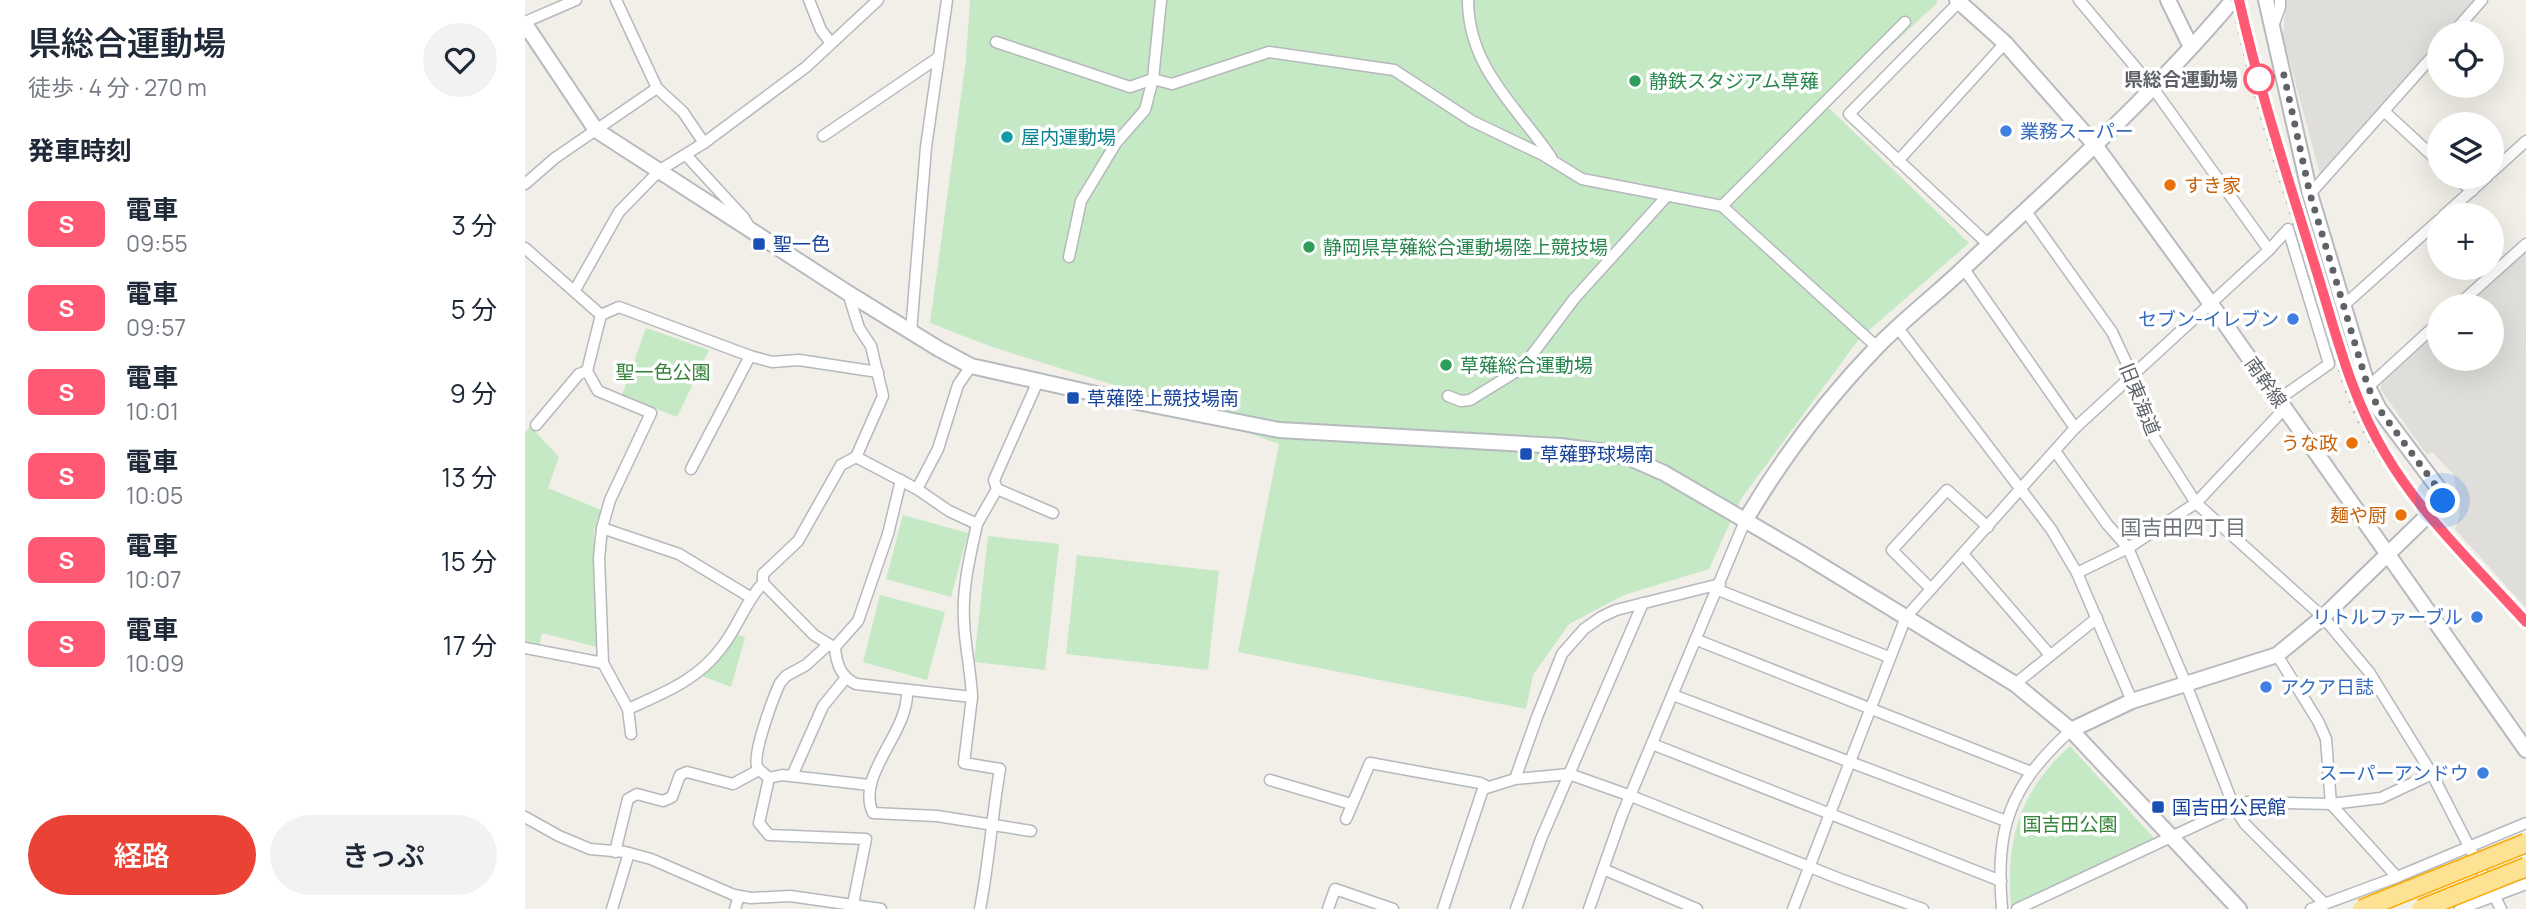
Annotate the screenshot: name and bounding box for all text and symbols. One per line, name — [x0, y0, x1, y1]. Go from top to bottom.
text: 県総合運動場 — [28, 20, 226, 65]
map controls — [2427, 21, 2504, 371]
button: locate — [2427, 21, 2504, 98]
button: heart — [423, 23, 497, 97]
marker: 県総合運動場 — [2244, 64, 2274, 94]
place label: 県総合運動場 — [2124, 66, 2238, 92]
place label: 静鉄スタジアム草薙 — [1649, 68, 1819, 94]
text: 徒歩 · 4 分 · 270 m — [28, 71, 207, 103]
marker: 静鉄スタジアム草薙 — [1627, 73, 1643, 89]
button: layers — [2427, 112, 2504, 189]
place label: 業務スーパー — [2020, 118, 2134, 144]
marker: 業務スーパー — [1998, 123, 2014, 139]
place label: 屋内運動場 — [1021, 124, 1116, 150]
marker: 屋内運動場 — [999, 129, 1015, 145]
text: 発車時刻 — [28, 132, 132, 168]
place label: すき家 — [2184, 172, 2241, 198]
marker: すき家 — [2162, 177, 2178, 193]
text: 電車 — [126, 191, 178, 227]
button: + — [2427, 203, 2504, 280]
text: S — [59, 207, 74, 240]
text: 3 分 — [451, 207, 497, 243]
text: 09:55 — [126, 227, 188, 259]
place label: 聖一色 — [773, 231, 830, 257]
place label: 静岡県草薙総合運動場陸上競技場 — [1323, 234, 1608, 260]
marker: 聖一色 — [751, 236, 767, 252]
marker: 静岡県草薙総合運動場陸上競技場 — [1301, 239, 1317, 255]
text: 電車 — [126, 275, 178, 311]
text: S — [59, 291, 74, 324]
text: 5 分 — [451, 291, 497, 327]
button: − — [2427, 294, 2504, 371]
place label: セブン-イレブン — [2138, 306, 2279, 332]
text: 09:57 — [126, 311, 186, 343]
marker: セブン-イレブン — [2285, 311, 2301, 327]
street label: 南幹線 — [2239, 351, 2293, 413]
place label: 草薙総合運動場 — [1460, 352, 1593, 378]
marker: 草薙総合運動場 — [1438, 357, 1454, 373]
text: 電車 — [126, 359, 178, 395]
park label: 聖一色公園 — [615, 359, 711, 385]
street label: 旧東海道 — [2114, 359, 2166, 439]
text: S — [59, 375, 74, 408]
text: 9 分 — [450, 375, 497, 411]
place label: 草薙陸上競技場南 — [1087, 385, 1239, 411]
marker: 草薙陸上競技場南 — [1065, 390, 1081, 406]
text: 10:01 — [126, 395, 179, 427]
place label: うな政 — [2281, 430, 2338, 456]
marker: うな政 — [2344, 435, 2360, 451]
place label: 草薙野球場南 — [1540, 441, 1654, 467]
text: 電車 — [126, 443, 178, 479]
marker: 草薙野球場南 — [1518, 446, 1534, 462]
text: S — [59, 459, 74, 492]
text: 13 分 — [441, 459, 497, 495]
text: 10:05 — [126, 479, 183, 511]
your location — [2425, 483, 2460, 518]
place label: 麺や厨 — [2330, 502, 2387, 528]
marker: 麺や厨 — [2393, 507, 2409, 523]
district label: 国吉田四丁目 — [2120, 513, 2246, 541]
text: 電車 — [126, 527, 178, 563]
text: S — [59, 543, 74, 576]
text: 15 分 — [441, 543, 497, 579]
text: 10:07 — [126, 563, 181, 595]
place label: リトルファーブル — [2312, 604, 2463, 630]
marker: リトルファーブル — [2469, 609, 2485, 625]
text: 電車 — [126, 611, 178, 647]
text: S — [59, 627, 74, 660]
text: 17 分 — [443, 627, 497, 663]
text: 10:09 — [126, 647, 184, 679]
place label: アクア日誌 — [2280, 674, 2374, 700]
marker: アクア日誌 — [2258, 679, 2274, 695]
place label: スーパーアンドウ — [2319, 760, 2469, 786]
marker: スーパーアンドウ — [2475, 765, 2491, 781]
place label: 国吉田公民館 — [2172, 794, 2286, 820]
marker: 国吉田公民館 — [2150, 799, 2166, 815]
park label: 国吉田公園 — [2022, 811, 2118, 837]
button: 経路 — [28, 815, 256, 895]
button: きっぷ — [270, 815, 497, 895]

